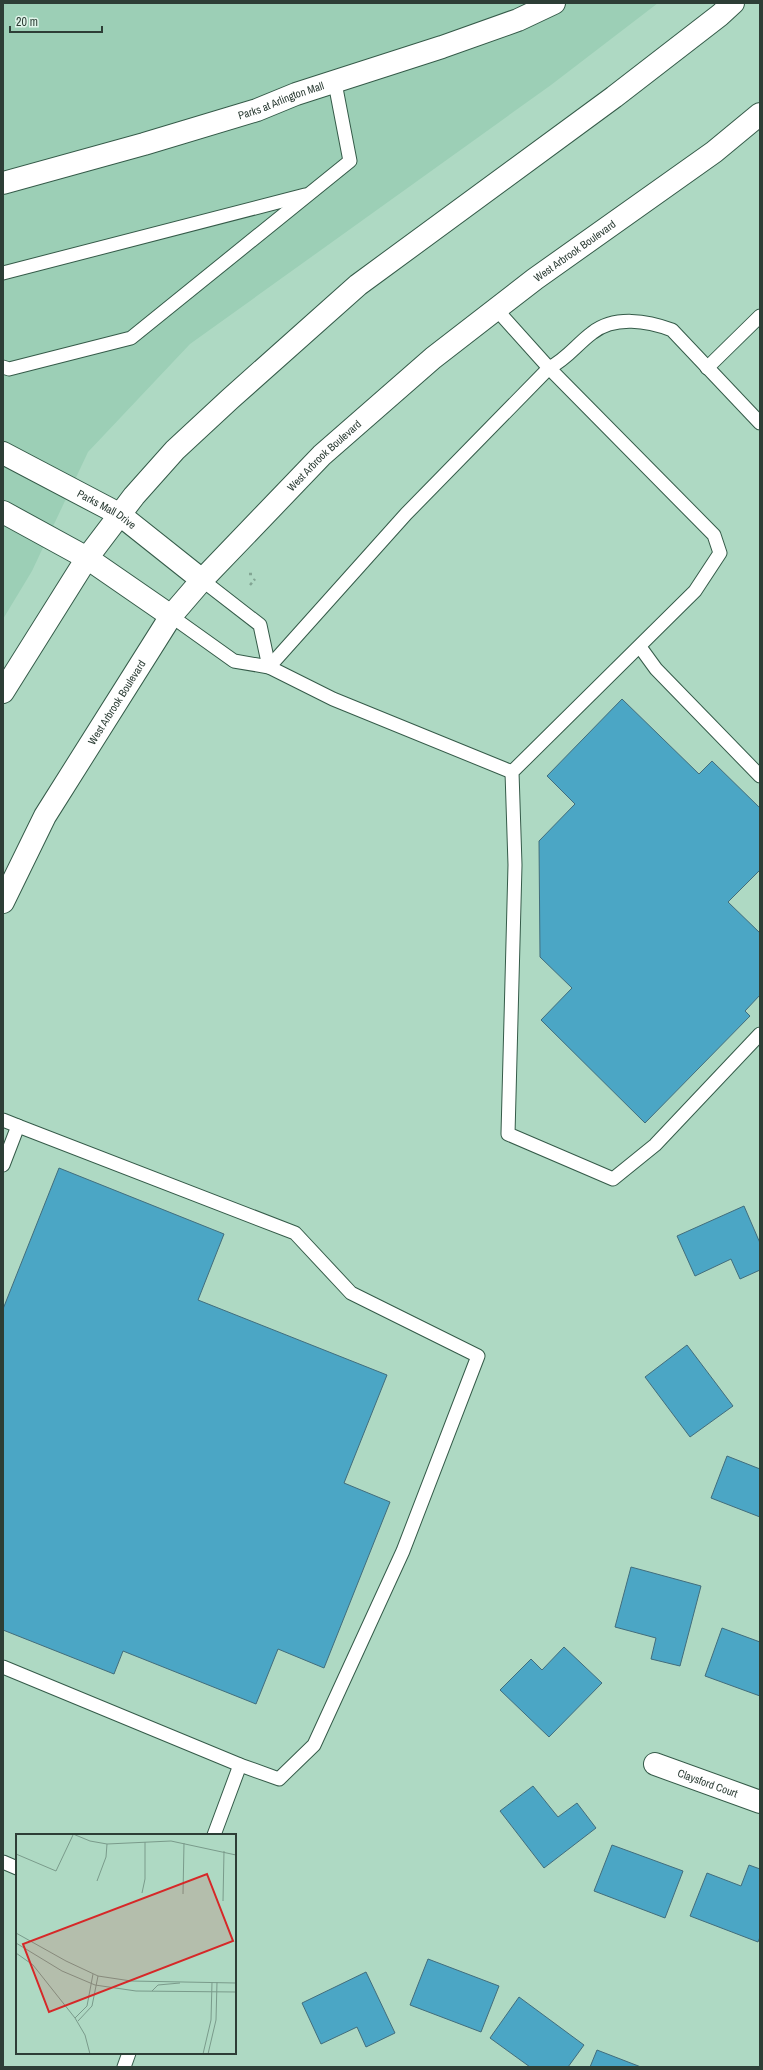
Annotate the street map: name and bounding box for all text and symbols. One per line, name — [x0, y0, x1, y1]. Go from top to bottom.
scale bar — [10, 8, 102, 34]
text: 20 m — [16, 14, 38, 30]
street label: Parks at Arlington Mall — [236, 79, 326, 122]
street label: West Arbrook Boulevard — [531, 217, 618, 285]
street label: West Arbrook Boulevard — [284, 417, 364, 494]
street label: Parks Mall Drive — [75, 486, 139, 532]
street label: West Arbrook Boulevard — [85, 657, 148, 747]
street label: Claysford Court — [676, 1766, 740, 1800]
inset map — [16, 1834, 236, 2054]

